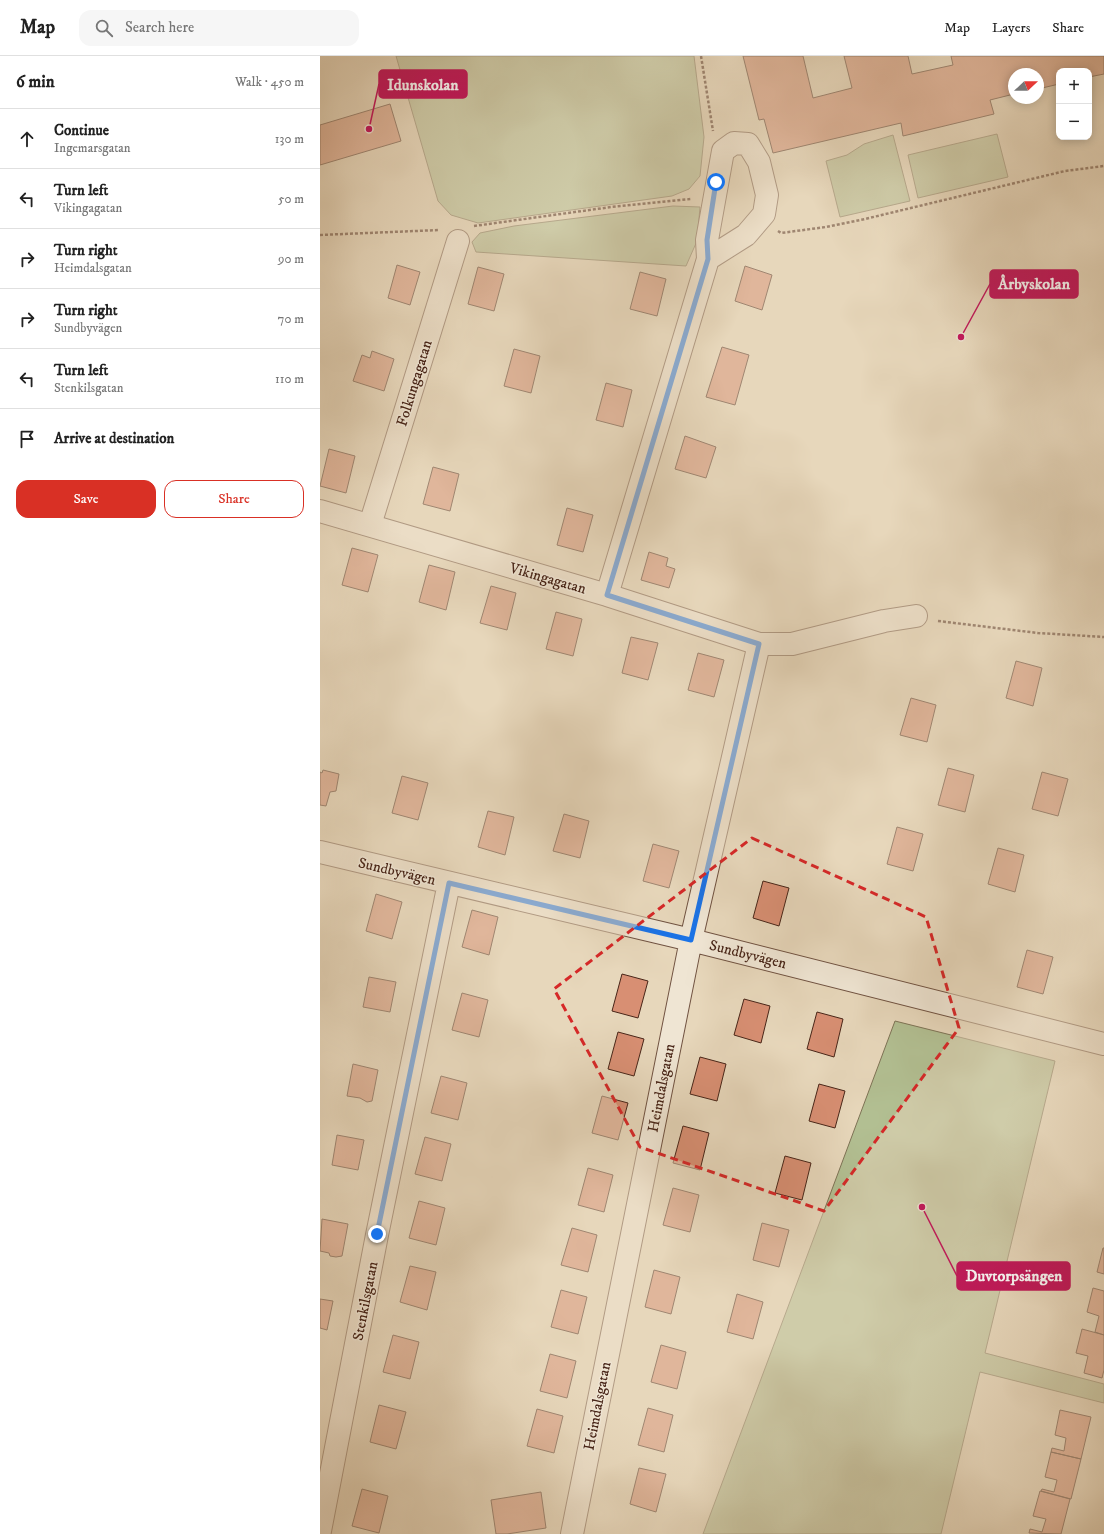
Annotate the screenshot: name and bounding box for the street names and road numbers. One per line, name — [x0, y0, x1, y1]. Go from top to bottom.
street label: Folkungagatan — [392, 338, 437, 429]
street label: Vikingagatan — [506, 558, 588, 599]
street label: Sundbyvägen — [356, 853, 438, 890]
street label: Sundbyvägen — [707, 936, 789, 973]
street label: Heimdalsgatan — [644, 1042, 679, 1134]
street label: Stenkilsgatan — [349, 1260, 382, 1342]
street label: Heimdalsgatan — [580, 1360, 615, 1452]

